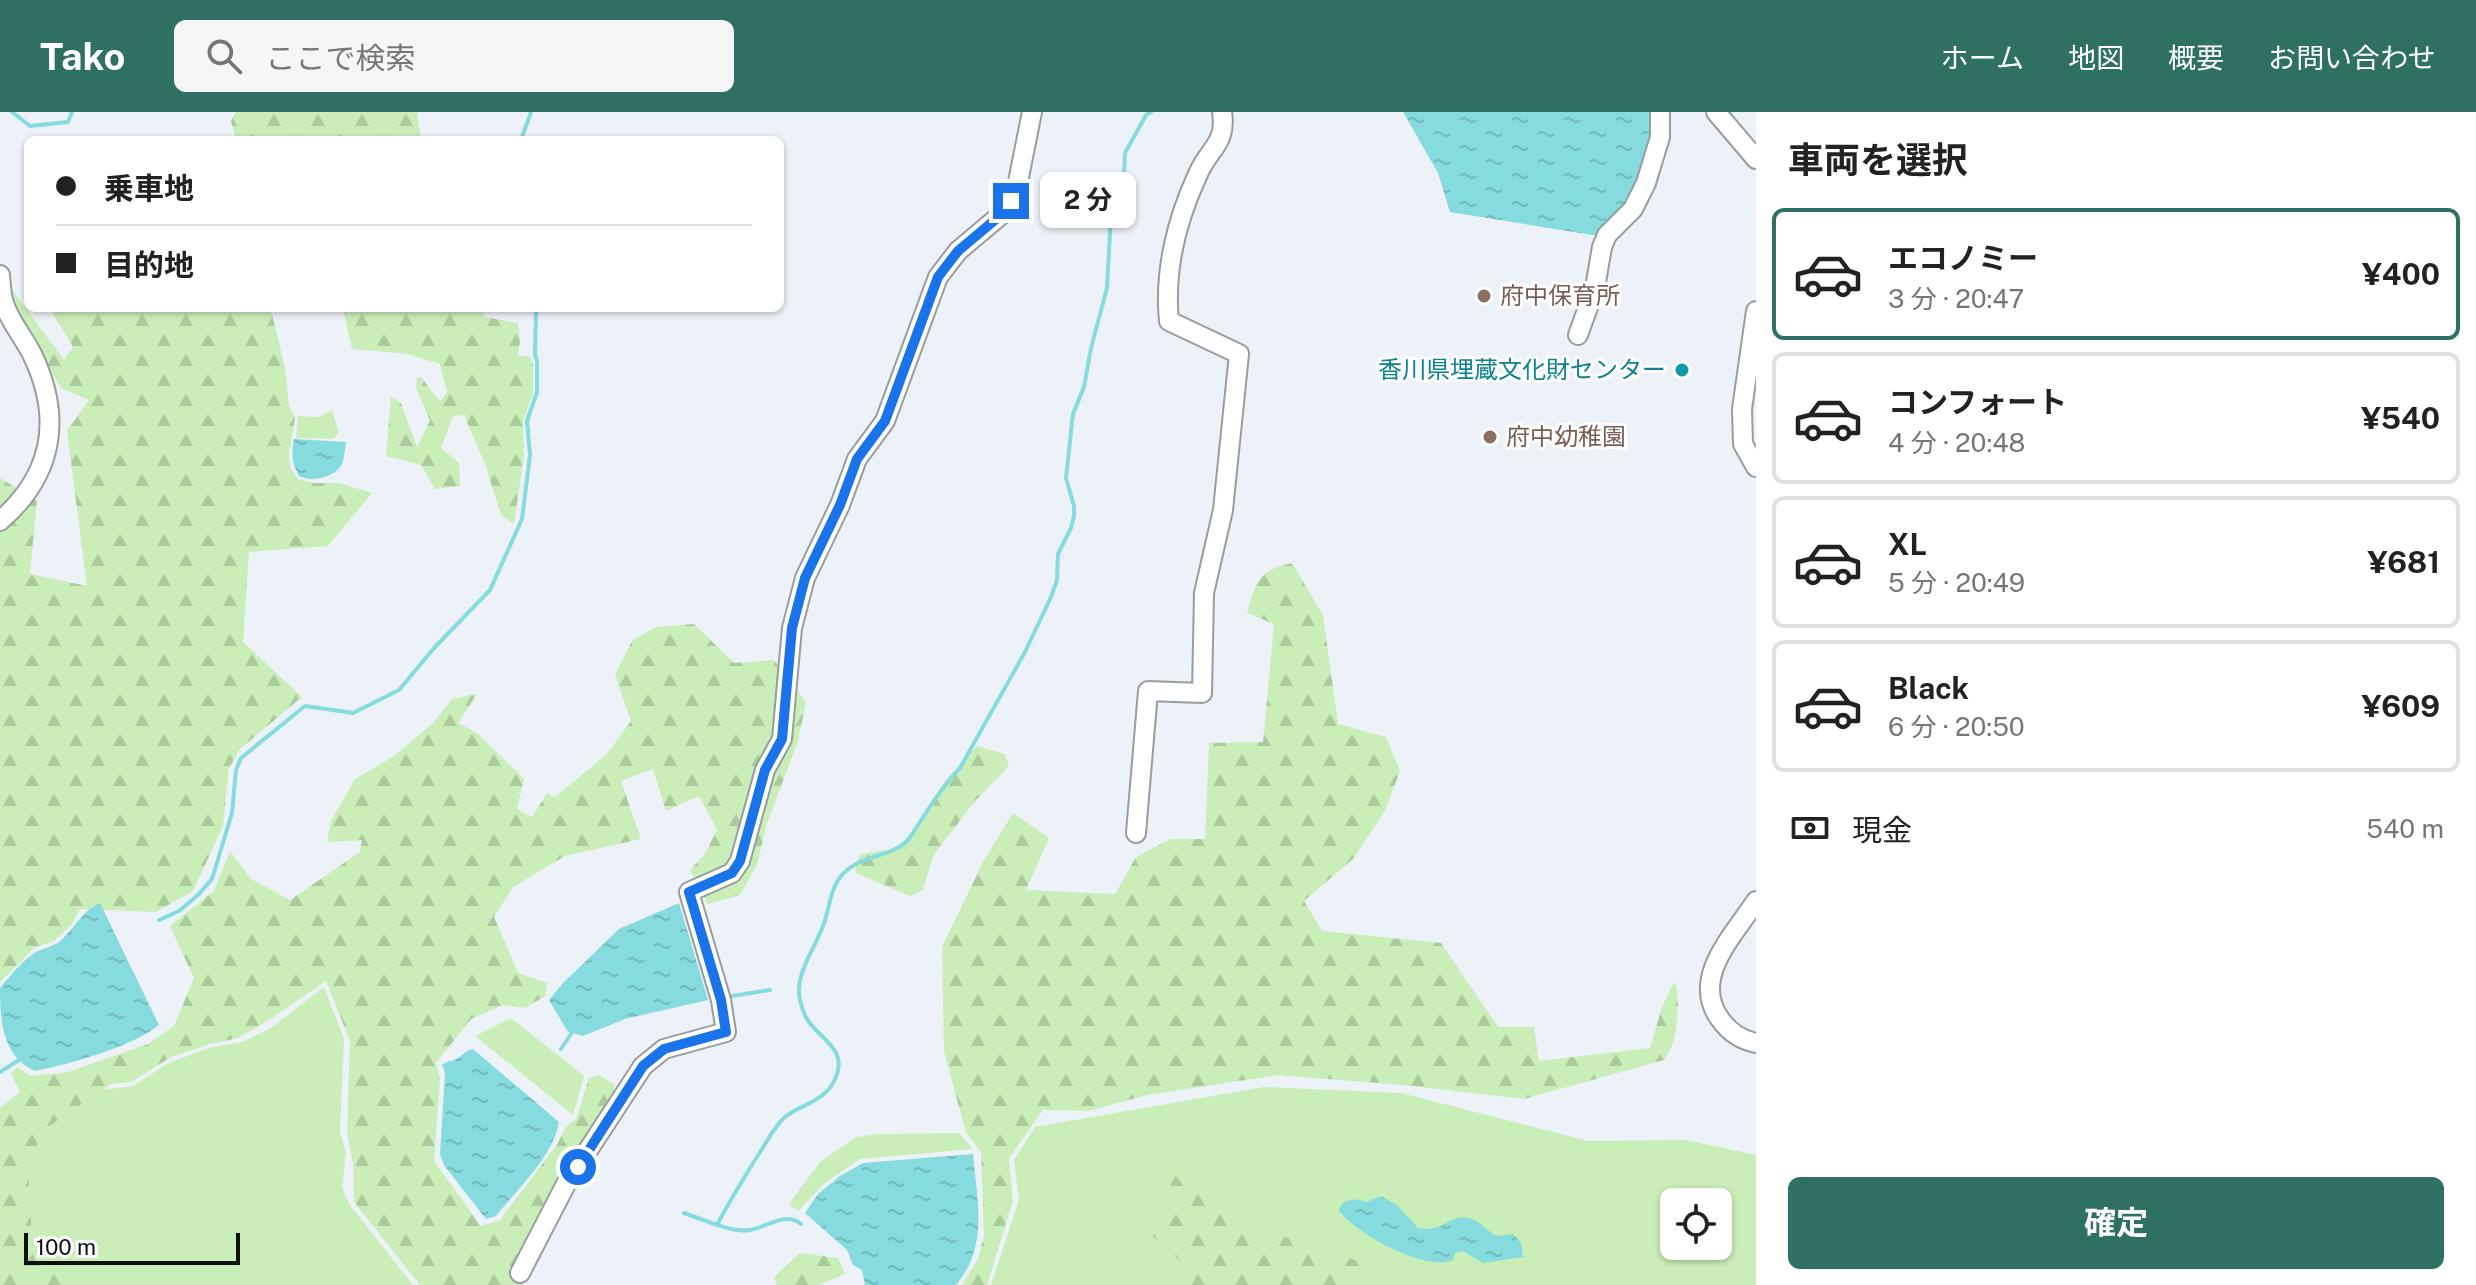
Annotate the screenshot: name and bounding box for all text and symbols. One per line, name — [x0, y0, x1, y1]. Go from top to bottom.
search box — [174, 20, 734, 92]
text: Tako — [40, 34, 126, 79]
icon: search — [202, 34, 246, 78]
text: ここで検索 — [266, 40, 416, 76]
text: ホーム — [1941, 41, 2024, 74]
text: 地図 — [2068, 41, 2124, 74]
text: 概要 — [2168, 41, 2224, 74]
text: お問い合わせ — [2268, 41, 2436, 74]
text: 車両を選択 — [1788, 139, 1968, 181]
text: 乗車地 — [104, 170, 194, 206]
callout: 2 分 — [1039, 173, 1135, 229]
route end — [993, 183, 1029, 219]
text: 2 分 — [1064, 184, 1112, 215]
icon: car — [1792, 238, 1864, 310]
text: エコノミー — [1888, 240, 2038, 276]
text: 目的地 — [104, 247, 194, 283]
text: ¥400 — [2362, 256, 2440, 292]
place label: 府中保育所 — [1500, 281, 1620, 309]
text: 3 分 · 20:47 — [1888, 283, 2024, 314]
marker: 府中保育所 — [1475, 287, 1493, 305]
place label: 香川県埋蔵文化財センター — [1378, 355, 1666, 383]
marker: 香川県埋蔵文化財センター — [1673, 361, 1691, 379]
icon: car — [1792, 382, 1864, 454]
text: コンフォート — [1888, 384, 2067, 420]
text: ¥540 — [2361, 400, 2440, 436]
place label: 府中幼稚園 — [1506, 422, 1626, 450]
text: 4 分 · 20:48 — [1888, 427, 2025, 458]
marker: 府中幼稚園 — [1481, 428, 1499, 446]
icon: car — [1792, 526, 1864, 598]
text: XL — [1888, 526, 1927, 562]
text: ¥681 — [2368, 544, 2440, 580]
text: 5 分 · 20:49 — [1888, 567, 2025, 598]
icon: car — [1792, 670, 1864, 742]
text: Black — [1888, 670, 1969, 706]
text: ¥609 — [2361, 688, 2440, 724]
text: 6 分 · 20:50 — [1888, 711, 2025, 742]
icon: cash — [1788, 806, 1832, 850]
text: 現金 — [1852, 812, 1912, 848]
text: 540 m — [2366, 813, 2444, 844]
route start — [560, 1149, 596, 1185]
button: 確定 — [1788, 1177, 2444, 1269]
map controls — [1660, 1188, 1732, 1260]
button: locate — [1660, 1188, 1732, 1260]
scale bar — [24, 1229, 240, 1265]
text: 100 m — [36, 1234, 96, 1260]

